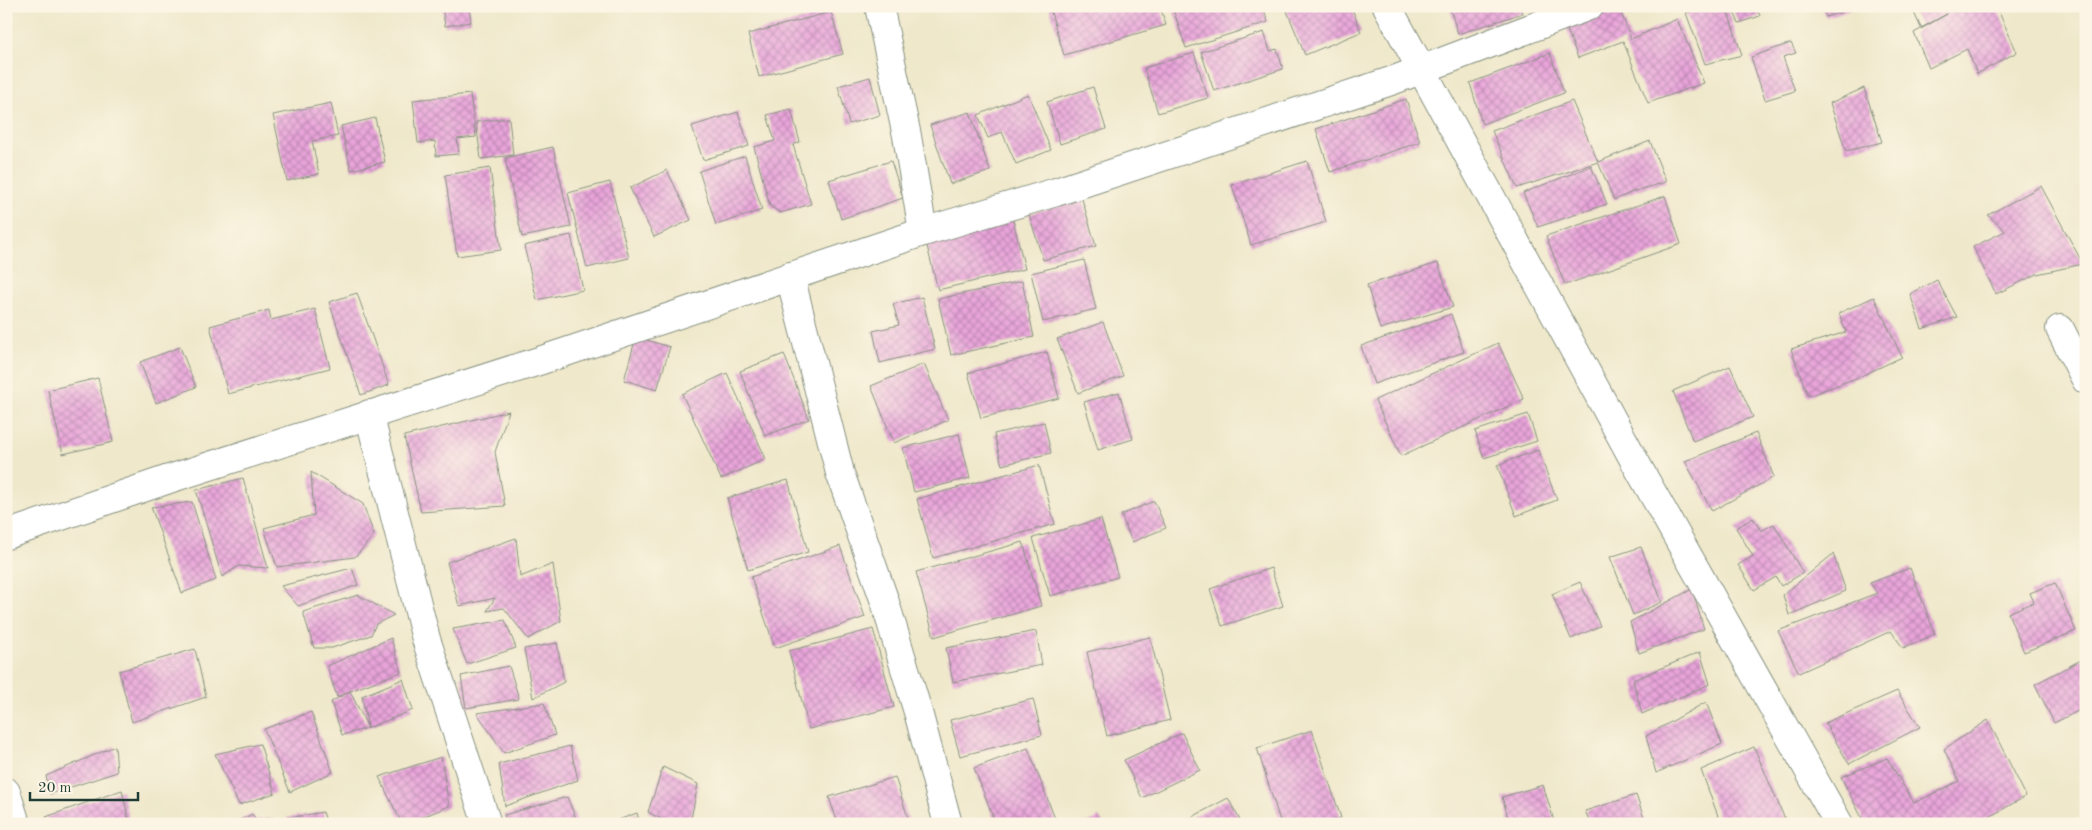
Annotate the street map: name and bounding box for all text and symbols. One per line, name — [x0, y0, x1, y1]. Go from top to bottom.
scale bar — [30, 770, 138, 802]
text: 20 m — [38, 781, 72, 796]

